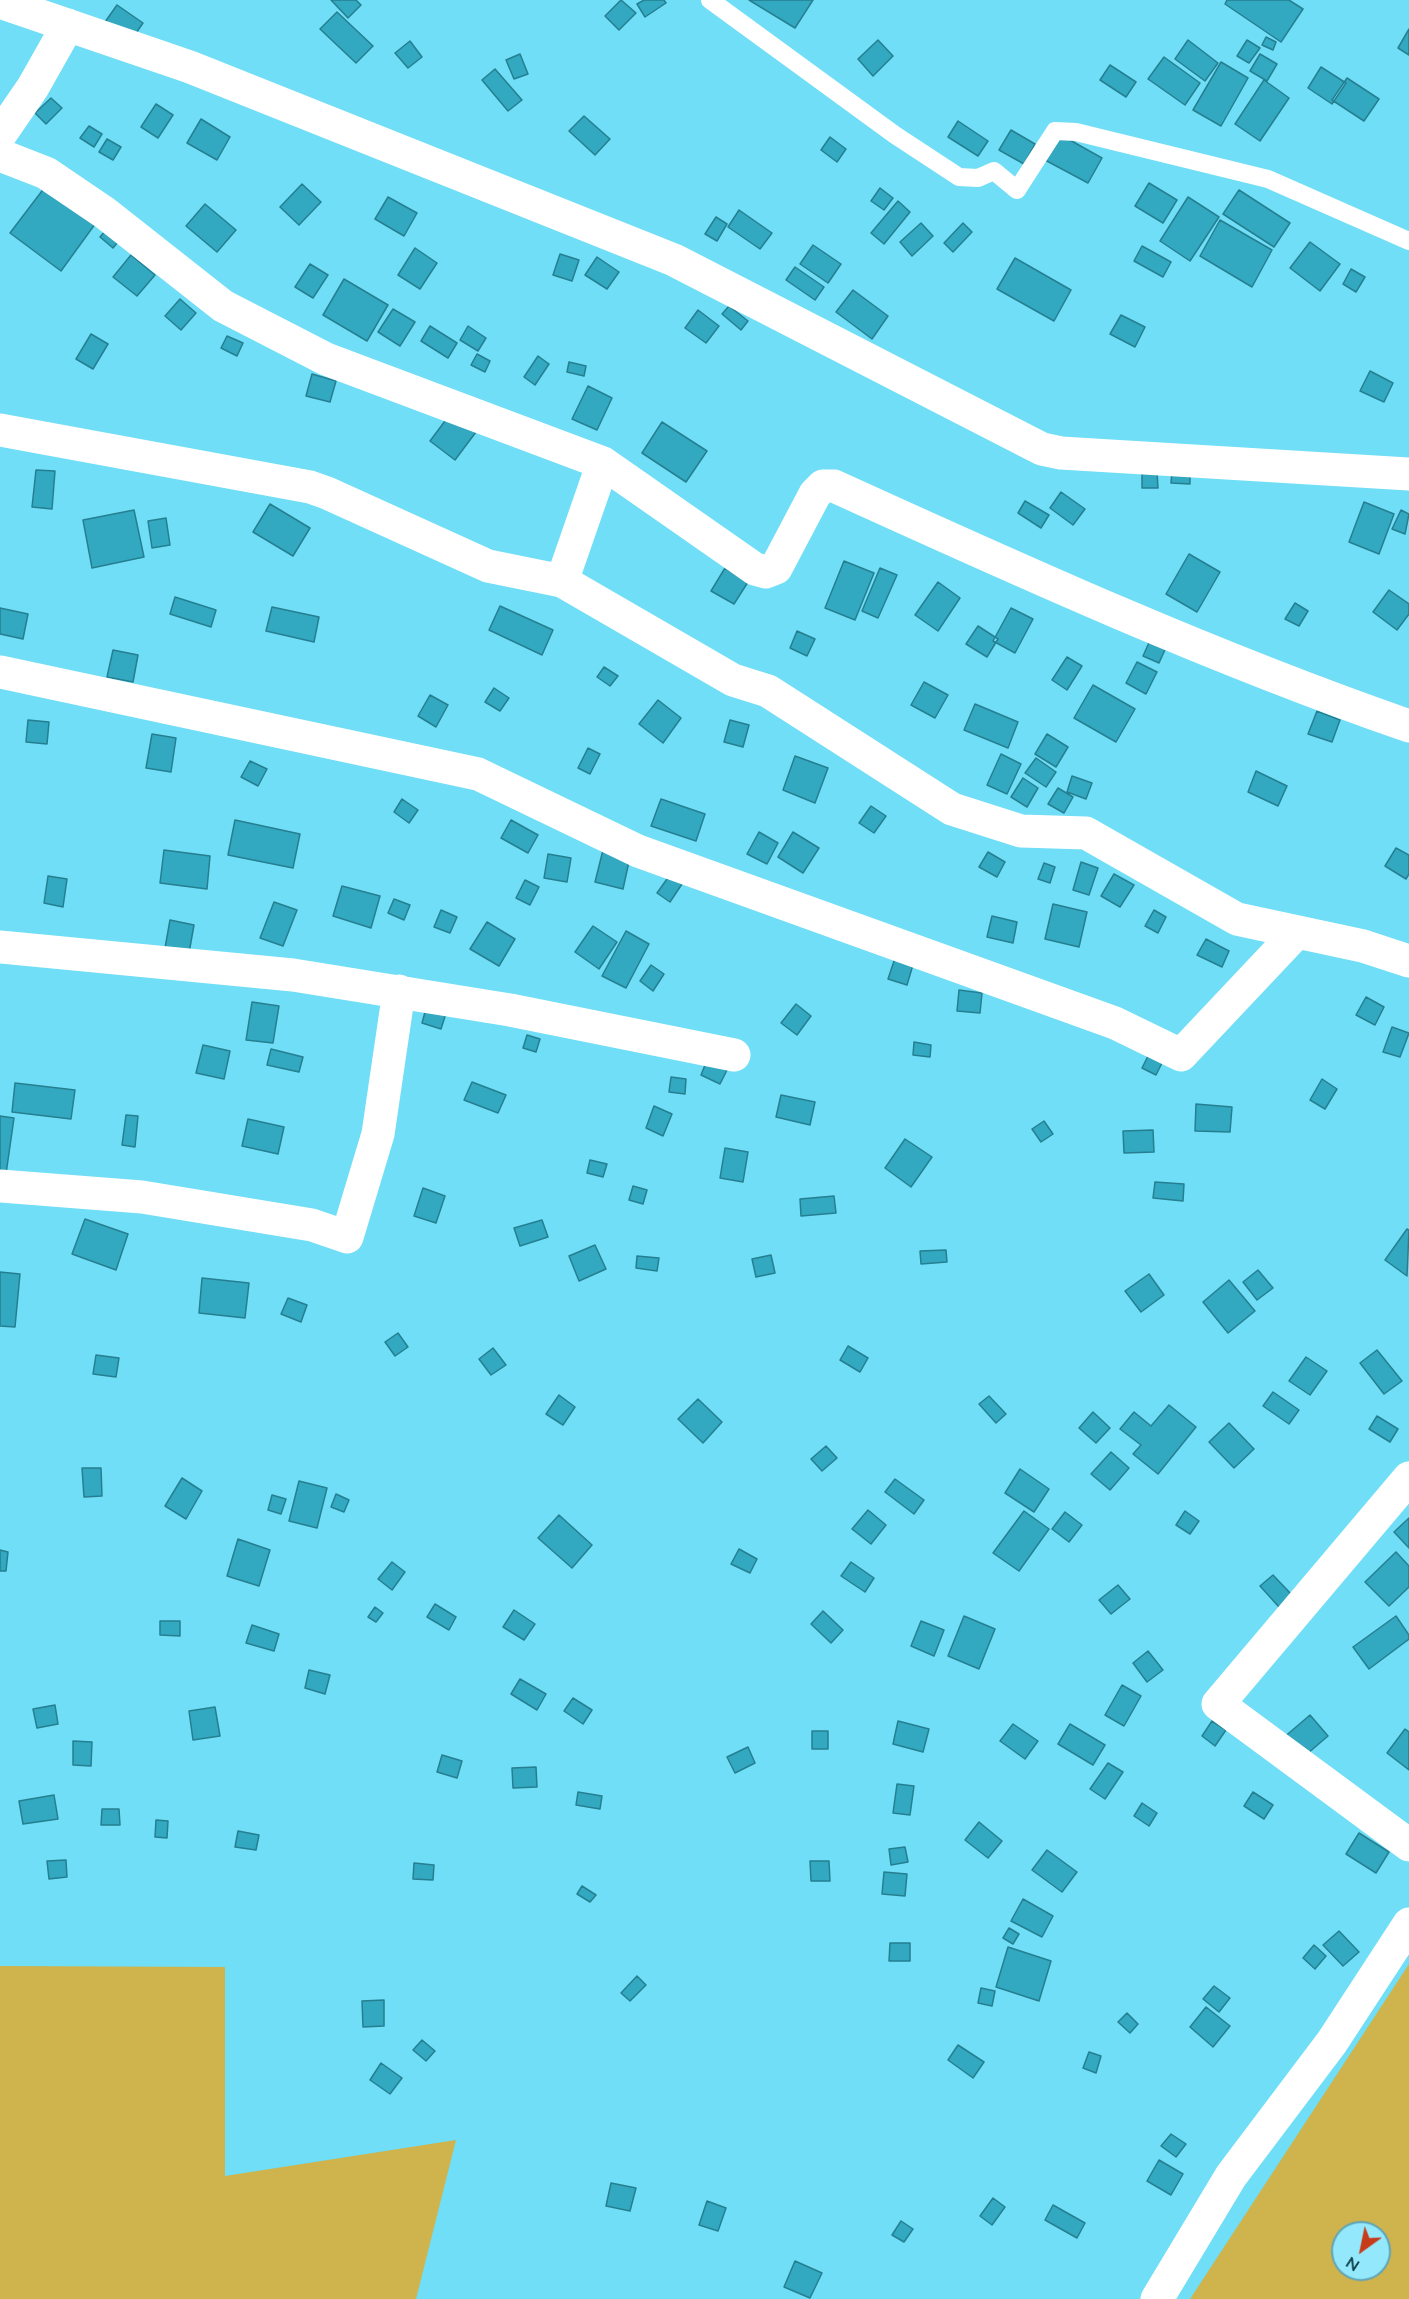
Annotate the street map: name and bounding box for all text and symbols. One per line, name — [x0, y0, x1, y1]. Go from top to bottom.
north arrow — [1331, 2221, 1391, 2281]
text: N — [1342, 2254, 1362, 2276]

